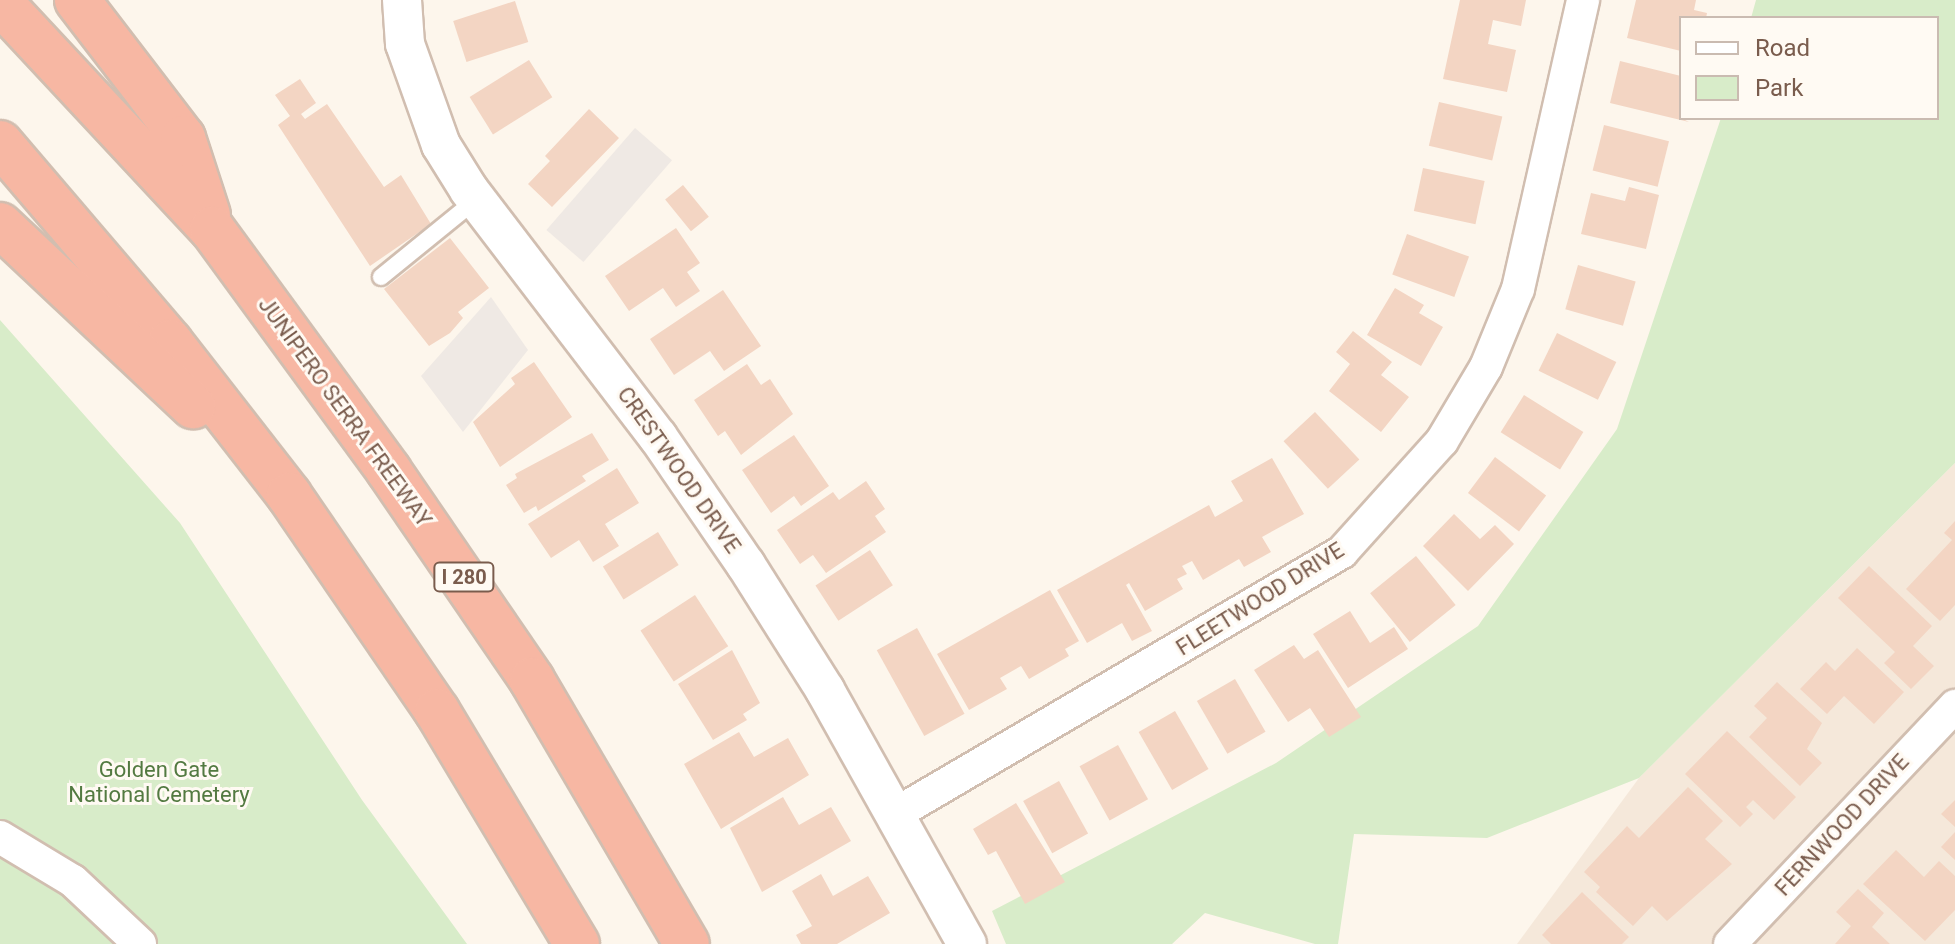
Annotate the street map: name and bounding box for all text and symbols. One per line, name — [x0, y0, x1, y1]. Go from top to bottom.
legend — [1679, 16, 1939, 120]
text: Road — [1755, 34, 1810, 62]
text: Park — [1755, 74, 1803, 102]
street label: JUNIPERO SERRA FREEWAY — [253, 292, 437, 532]
street label: CRESTWOOD DRIVE — [612, 382, 746, 558]
street label: FLEETWOOD DRIVE — [1171, 537, 1349, 661]
road number: I 280 — [432, 561, 496, 593]
street label: FERNWOOD DRIVE — [1770, 749, 1914, 901]
park label: Golden Gate National Cemetery — [68, 756, 250, 808]

